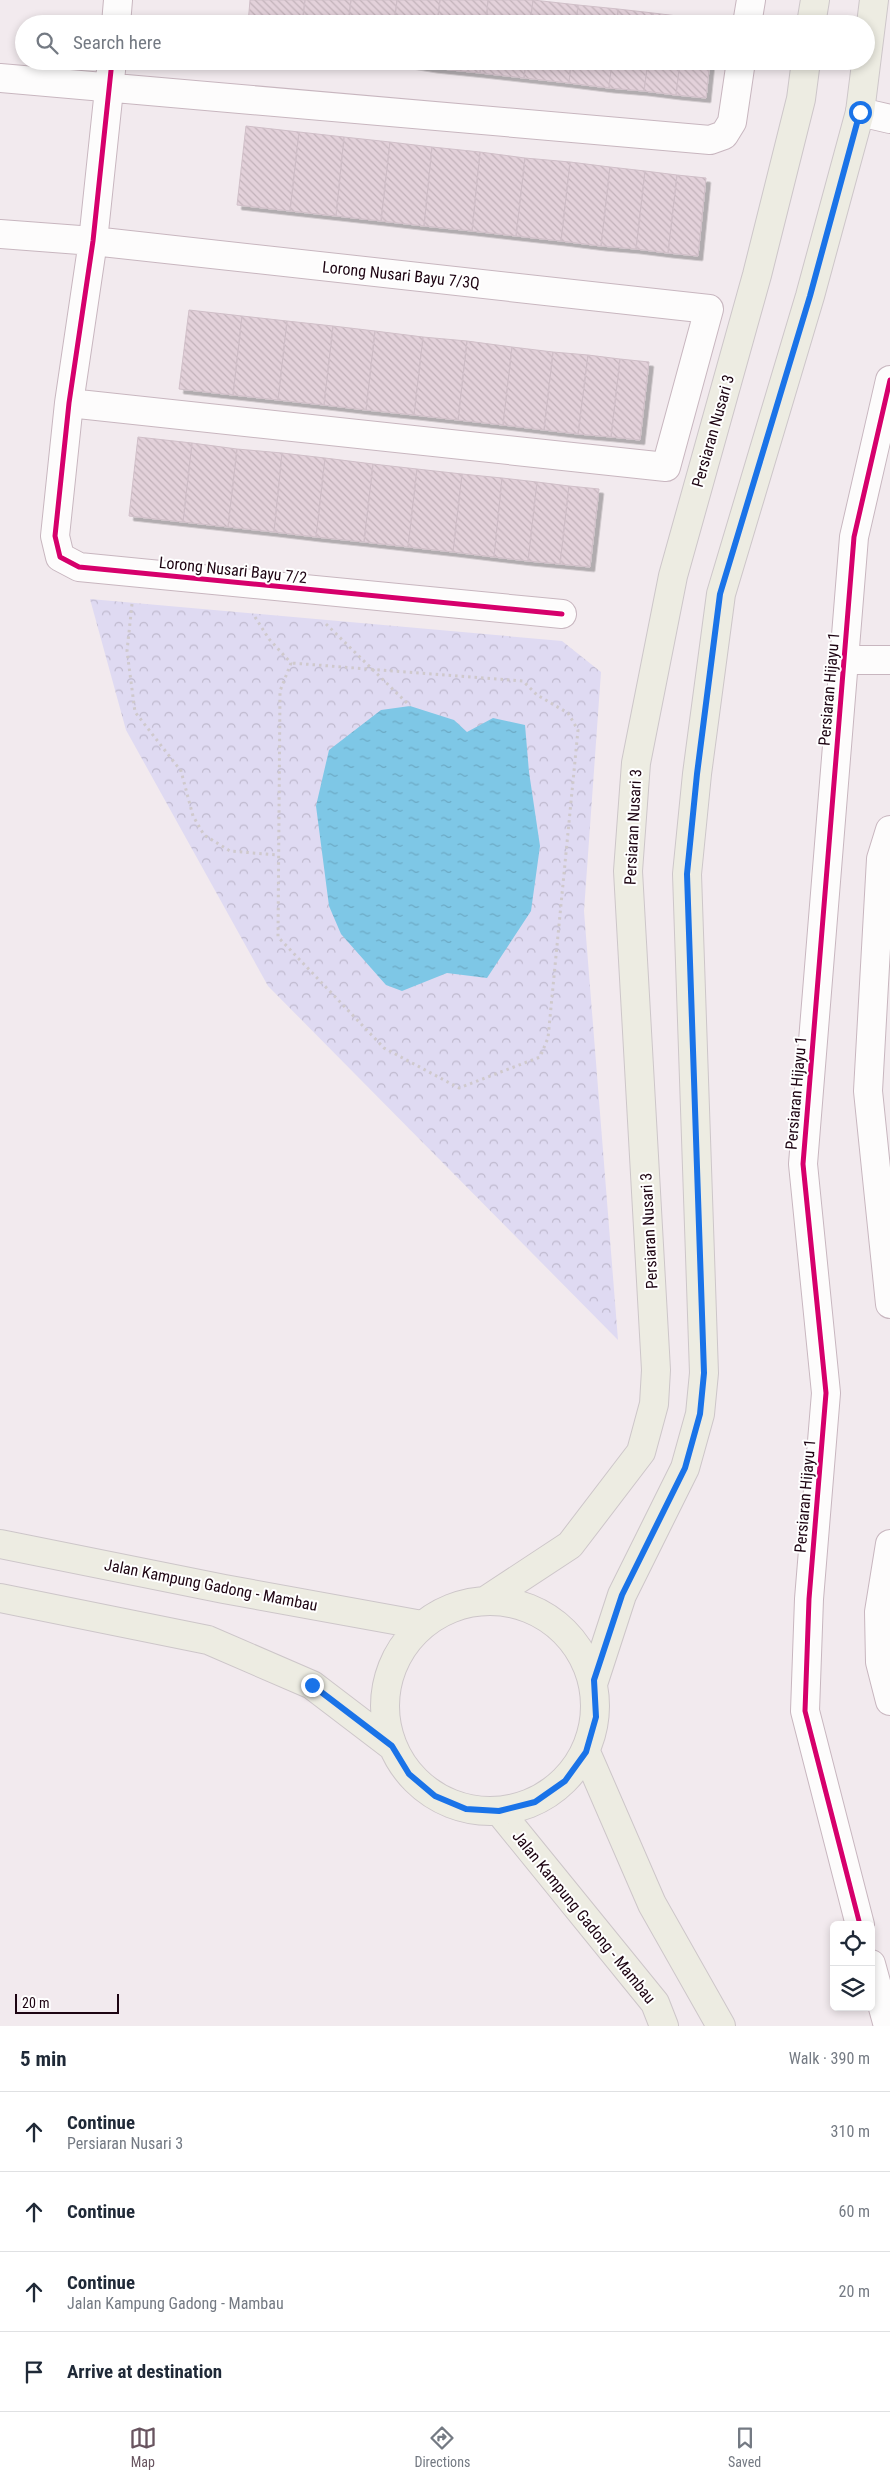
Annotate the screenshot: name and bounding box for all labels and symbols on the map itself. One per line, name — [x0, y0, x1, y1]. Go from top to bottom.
route start — [849, 101, 872, 124]
street label: Lorong Nusari Bayu 7/3Q — [321, 257, 481, 293]
street label: Persiaran Nusari 3 — [688, 373, 738, 489]
street label: Lorong Nusari Bayu 7/2 — [158, 553, 308, 587]
street label: Persiaran Hijayu 1 — [815, 631, 843, 747]
street label: Persiaran Nusari 3 — [620, 769, 646, 885]
street label: Persiaran Hijayu 1 — [782, 1035, 810, 1151]
street label: Persiaran Nusari 3 — [636, 1173, 662, 1289]
street label: Persiaran Hijayu 1 — [791, 1438, 819, 1554]
street label: Jalan Kampung Gadong - Mambau — [103, 1555, 319, 1615]
route end — [301, 1674, 324, 1697]
street label: Jalan Kampung Gadong - Mambau — [508, 1827, 660, 2007]
scale bar — [15, 1991, 119, 2014]

